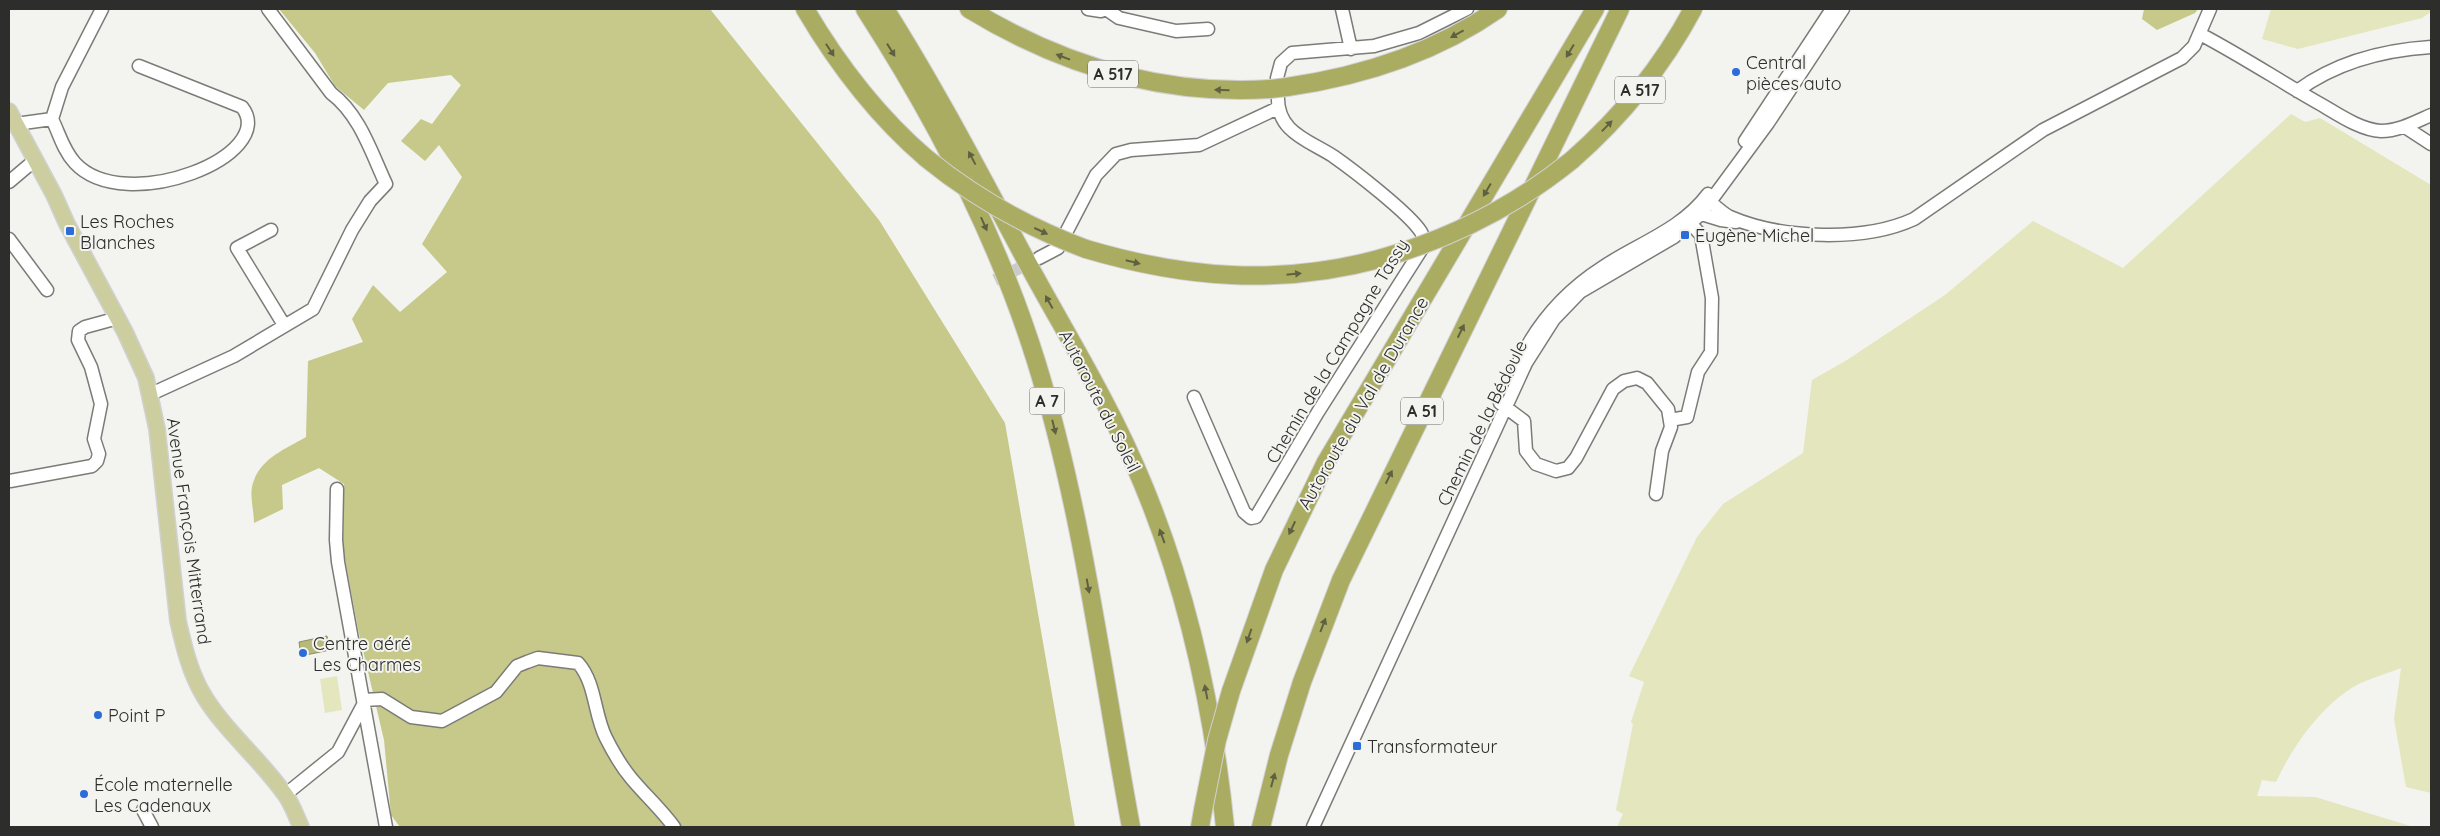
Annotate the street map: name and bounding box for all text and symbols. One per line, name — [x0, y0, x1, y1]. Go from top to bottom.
one-way arrow — [1450, 30, 1464, 38]
one-way arrow — [826, 43, 835, 57]
one-way arrow — [887, 43, 896, 56]
one-way arrow — [1566, 44, 1575, 57]
place label: Central pièces auto — [1746, 51, 1842, 95]
one-way arrow — [1055, 53, 1070, 61]
road number: A 517 — [1088, 61, 1138, 88]
marker: Central pièces auto — [1730, 66, 1742, 78]
road number: A 517 — [1615, 76, 1665, 104]
one-way arrow — [1213, 85, 1229, 93]
one-way arrow — [1601, 121, 1613, 133]
one-way arrow — [968, 151, 976, 166]
one-way arrow — [1482, 184, 1491, 197]
place label: Les Roches Blanches — [80, 210, 174, 254]
one-way arrow — [981, 217, 989, 231]
place label: Eugène Michel — [1695, 224, 1814, 247]
marker: Les Roches Blanches — [64, 225, 76, 237]
one-way arrow — [1034, 227, 1048, 235]
marker: Eugène Michel — [1679, 229, 1691, 241]
street label: Chemin de la Campagne Tassy — [1261, 234, 1413, 468]
one-way arrow — [1125, 258, 1140, 266]
one-way arrow — [1286, 270, 1302, 278]
street label: Autoroute du Val de Durance — [1293, 292, 1433, 514]
one-way arrow — [1044, 295, 1053, 308]
one-way arrow — [1457, 324, 1465, 339]
street label: Autoroute du Soleil — [1054, 326, 1146, 476]
street label: Chemin de la Bédoule — [1432, 336, 1532, 510]
road number: A 7 — [1030, 388, 1064, 414]
road number: A 51 — [1401, 398, 1443, 424]
street label: Avenue François Mitterrand — [162, 416, 216, 646]
one-way arrow — [1050, 419, 1058, 434]
one-way arrow — [1386, 470, 1394, 484]
one-way arrow — [1288, 521, 1296, 535]
one-way arrow — [1158, 528, 1166, 543]
one-way arrow — [1084, 578, 1092, 594]
one-way arrow — [1320, 618, 1327, 633]
one-way arrow — [1245, 629, 1252, 644]
place label: Centre aéré Les Charmes — [313, 632, 421, 676]
marker: Centre aéré Les Charmes — [297, 647, 309, 659]
one-way arrow — [1201, 684, 1209, 700]
place label: Point P — [108, 704, 165, 727]
marker: Point P — [92, 709, 104, 721]
place label: Transformateur — [1367, 735, 1498, 758]
marker: Transformateur — [1351, 740, 1363, 752]
one-way arrow — [1269, 772, 1277, 787]
place label: École maternelle Les Cadenaux — [94, 773, 233, 817]
marker: École maternelle Les Cadenaux — [78, 788, 90, 800]

